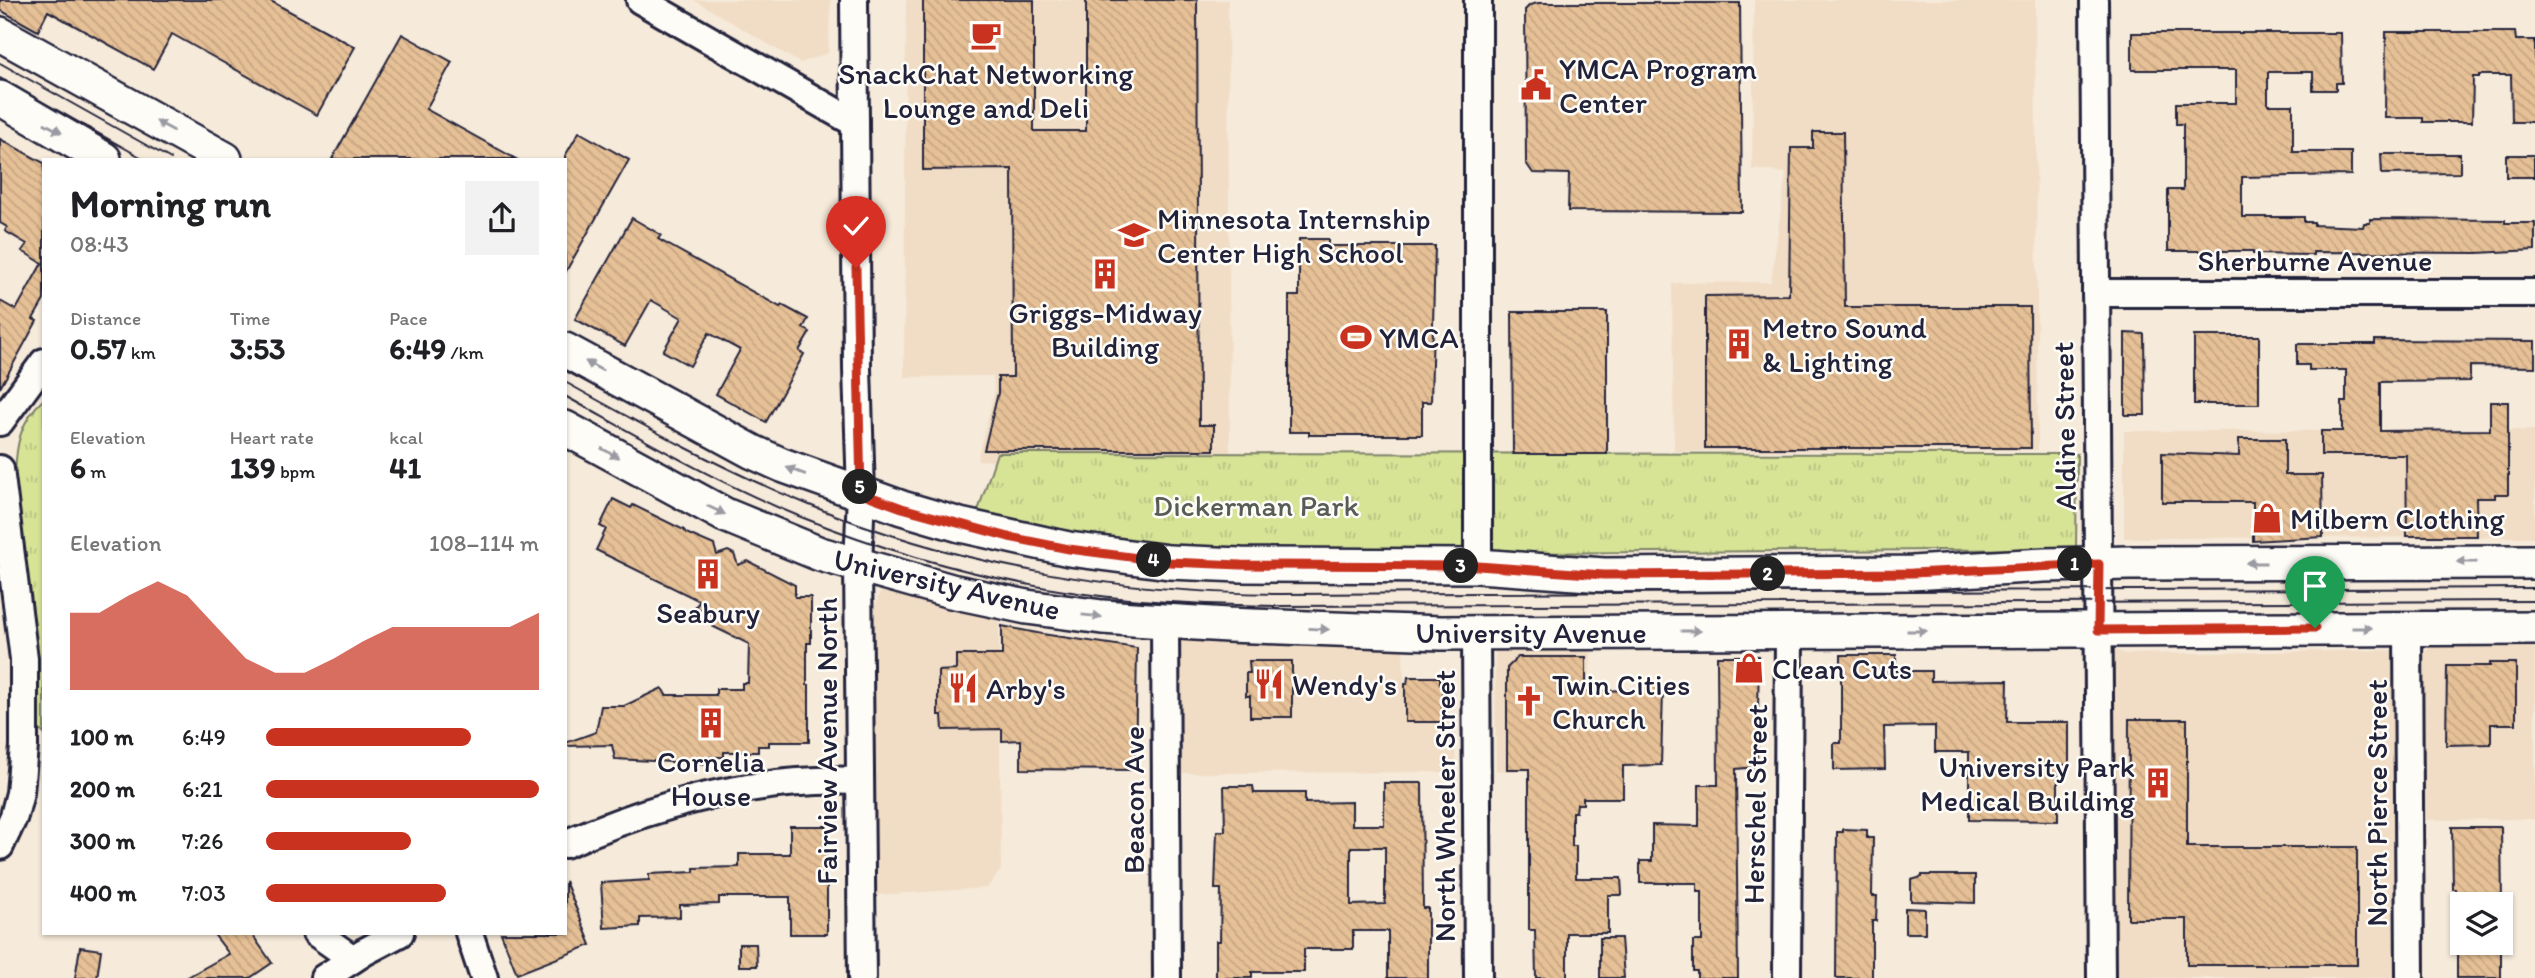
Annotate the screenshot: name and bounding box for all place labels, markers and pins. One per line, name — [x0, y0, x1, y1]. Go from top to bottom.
cafe icon: SnackChat Networking Lounge and Deli — [969, 18, 1003, 52]
place label: YMCA Program Center — [1559, 50, 1757, 121]
place label: SnackChat Networking Lounge and Deli — [838, 55, 1134, 126]
public building icon: YMCA Program Center — [1519, 68, 1553, 102]
pin — [826, 196, 886, 268]
place label: Minnesota Internship Center High School — [1157, 200, 1431, 271]
school or university icon: Minnesota Internship Center High School — [1117, 218, 1151, 252]
building icon: Griggs-Midway Building — [1088, 257, 1122, 291]
place label: Griggs-Midway Building — [1008, 294, 1202, 365]
place label: Metro Sound & Lighting — [1762, 309, 1927, 380]
place label: YMCA — [1379, 319, 1459, 356]
sports icon: YMCA — [1339, 320, 1373, 354]
building icon: Metro Sound & Lighting — [1722, 327, 1756, 361]
pin: 5 — [842, 470, 878, 504]
place label: Milbern Clothing — [2290, 500, 2505, 537]
shop icon: Milbern Clothing — [2250, 501, 2284, 535]
pin: 4 — [1136, 542, 1172, 578]
pin: 1 — [2058, 546, 2092, 582]
pin: 3 — [1444, 548, 1478, 584]
pin: 2 — [1750, 556, 1786, 592]
pin — [2285, 556, 2345, 628]
building icon: Seabury — [691, 557, 725, 591]
place label: Seabury — [656, 594, 760, 631]
place label: Clean Cuts — [1772, 650, 1912, 687]
shop icon: Clean Cuts — [1732, 651, 1766, 685]
place label: Wendy's — [1292, 666, 1397, 703]
place label: Twin Cities Church — [1552, 666, 1690, 737]
restaurant icon: Wendy's — [1252, 667, 1286, 701]
place label: Arby's — [986, 670, 1066, 707]
restaurant icon: Arby's — [946, 671, 980, 705]
church icon: Twin Cities Church — [1512, 684, 1546, 718]
building icon: Cornelia House — [694, 706, 728, 740]
place label: Cornelia House — [657, 743, 766, 814]
place label: University Park Medical Building — [1920, 748, 2136, 819]
building icon: University Park Medical Building — [2141, 766, 2175, 800]

